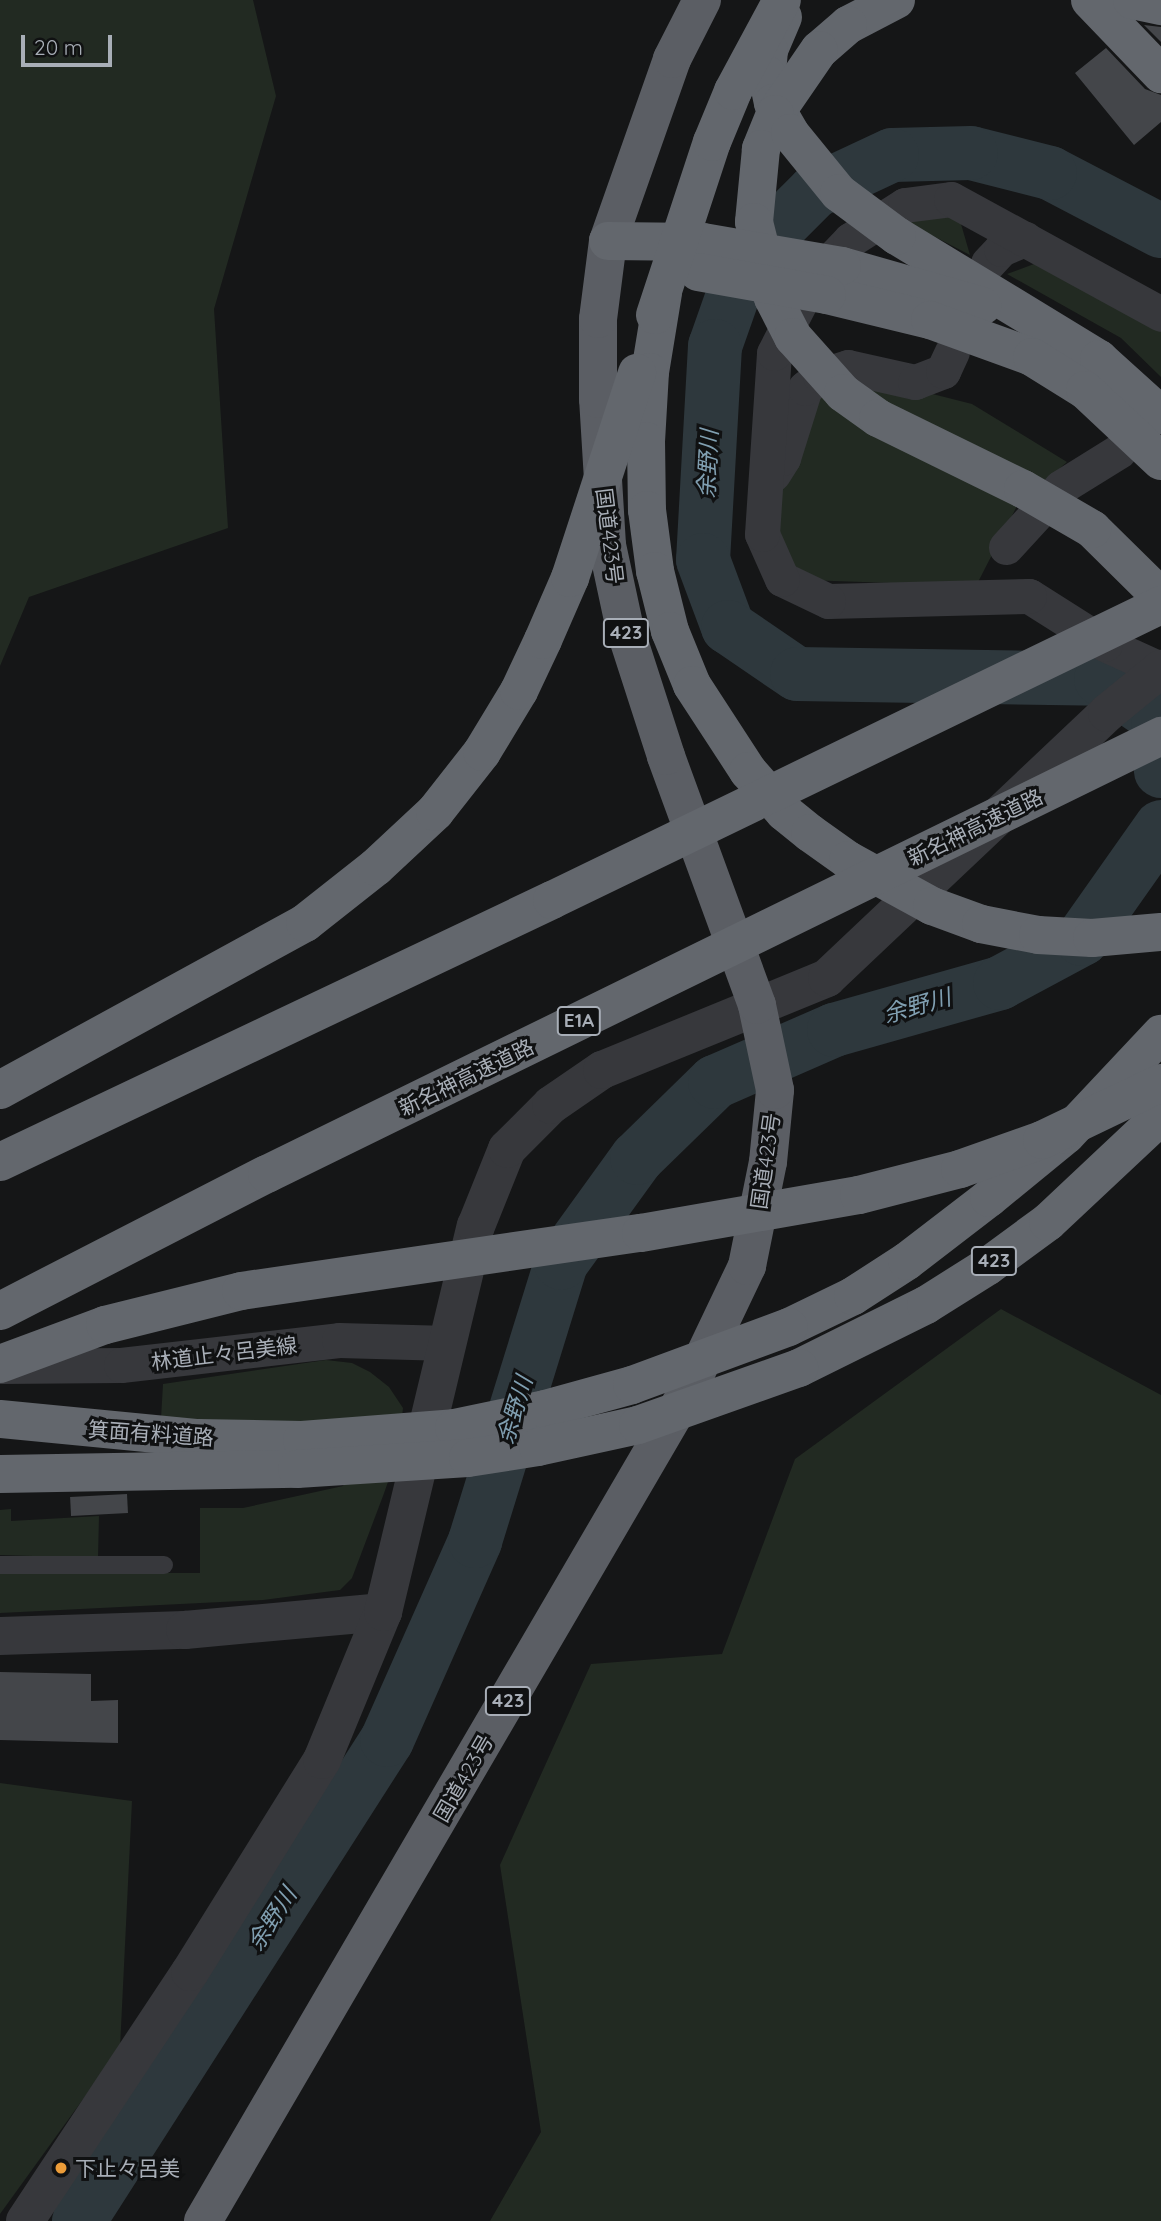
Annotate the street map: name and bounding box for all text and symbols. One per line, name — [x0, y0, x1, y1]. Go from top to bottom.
scale bar — [24, 21, 116, 65]
text: 20 m — [34, 34, 83, 60]
water label: 余野川 — [692, 429, 724, 499]
street label: 国道423号 — [592, 486, 628, 586]
road number: 423 — [602, 618, 650, 648]
street label: 新名神高速道路 — [903, 783, 1047, 871]
water label: 余野川 — [880, 983, 954, 1029]
road number: E1A — [556, 1006, 602, 1036]
street label: 新名神高速道路 — [394, 1033, 538, 1121]
street label: 国道423号 — [746, 1111, 784, 1211]
road number: 423 — [970, 1246, 1018, 1276]
street label: 林道止々呂美線 — [150, 1332, 298, 1374]
water label: 余野川 — [492, 1373, 538, 1447]
street label: 箕面有料道路 — [87, 1416, 215, 1450]
road number: 423 — [484, 1686, 532, 1716]
street label: 国道423号 — [428, 1730, 498, 1826]
water label: 余野川 — [242, 1883, 302, 1955]
place label: 下止々呂美 — [75, 2155, 180, 2181]
marker: 下止々呂美 — [53, 2160, 69, 2176]

